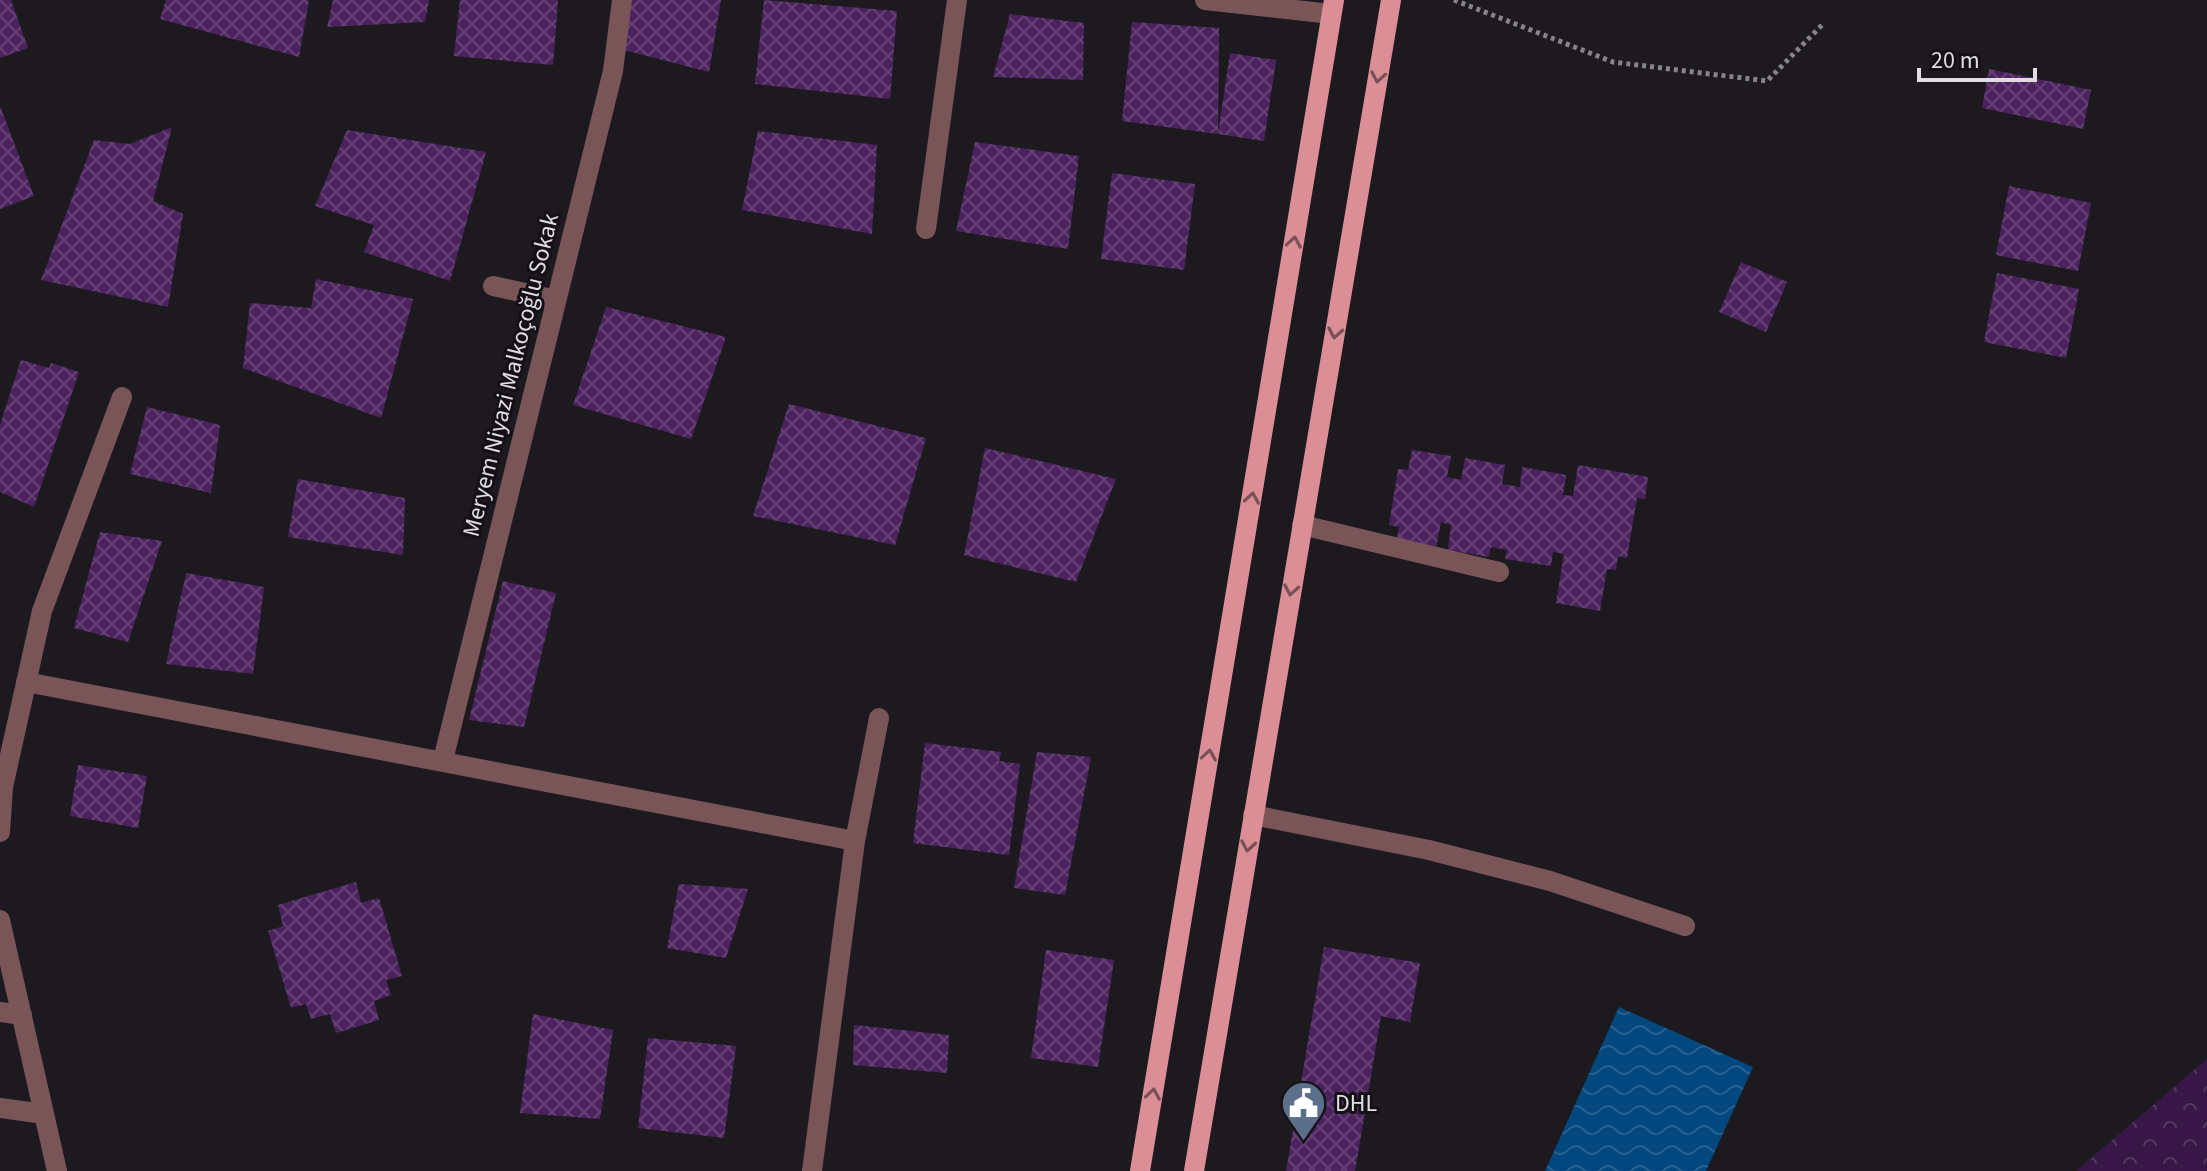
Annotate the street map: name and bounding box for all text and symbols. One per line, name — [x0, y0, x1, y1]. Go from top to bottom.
scale bar — [1919, 32, 2035, 82]
text: 20 m — [1931, 43, 1980, 78]
one-way arrow — [1370, 70, 1387, 84]
street label: Meryem Niyazi Malkoçoğlu Sokak — [454, 209, 568, 540]
one-way arrow — [1284, 235, 1301, 248]
one-way arrow — [1327, 326, 1344, 340]
one-way arrow — [1242, 491, 1259, 505]
one-way arrow — [1284, 583, 1301, 596]
one-way arrow — [1200, 748, 1217, 761]
one-way arrow — [1241, 839, 1258, 853]
public building icon: DHL — [1280, 1079, 1328, 1142]
place label: DHL — [1335, 1086, 1377, 1121]
one-way arrow — [1144, 1087, 1161, 1101]

